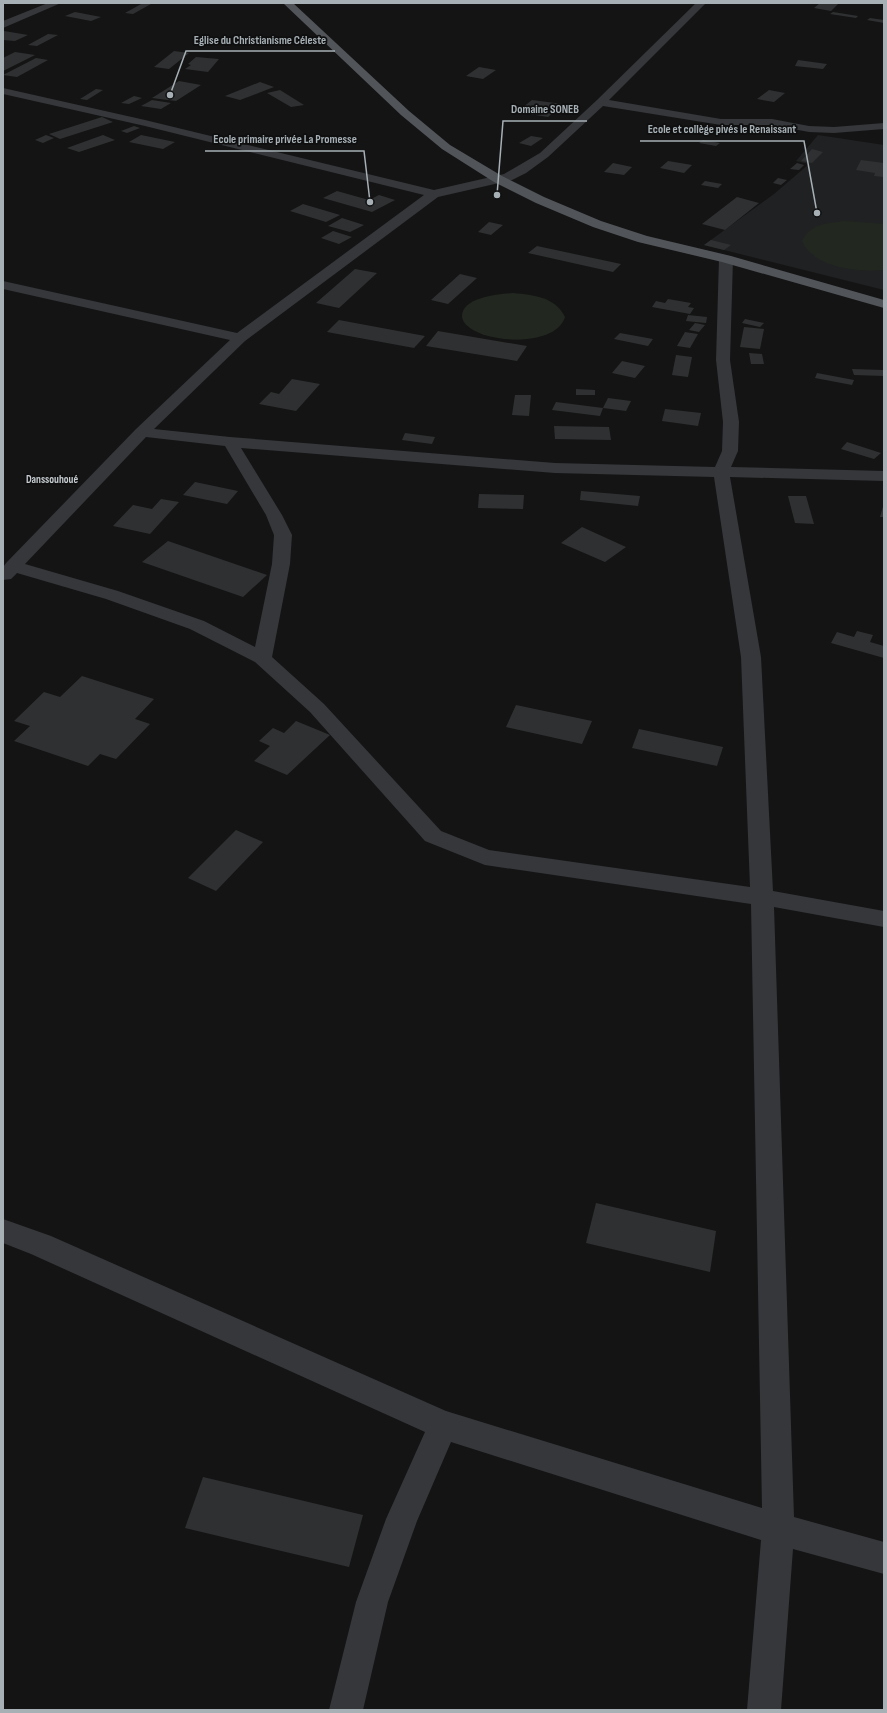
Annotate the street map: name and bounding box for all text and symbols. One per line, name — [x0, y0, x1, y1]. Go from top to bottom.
callout: Eglise du Christianisme Céleste — [186, 27, 335, 51]
text: Eglise du Christianisme Céleste — [194, 33, 326, 48]
callout: Domaine SONEB — [503, 97, 587, 121]
text: Domaine SONEB — [511, 102, 579, 117]
callout: Ecole et collège pivés le Renaissant — [640, 117, 804, 141]
text: Ecole et collège pivés le Renaissant — [648, 122, 796, 137]
callout: Ecole primaire privée La Promesse — [205, 127, 364, 151]
text: Ecole primaire privée La Promesse — [213, 132, 357, 147]
district label: Danssouhoué — [26, 473, 78, 486]

